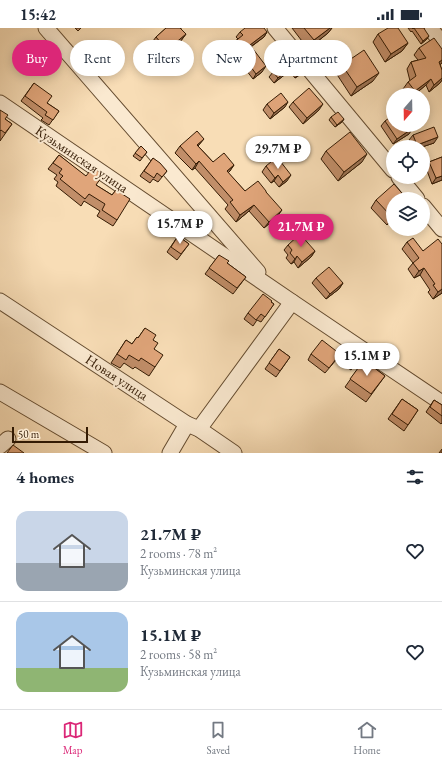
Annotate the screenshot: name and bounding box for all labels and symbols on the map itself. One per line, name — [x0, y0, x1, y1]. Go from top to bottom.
north arrow — [386, 88, 430, 132]
street label: Кузьминская улица — [32, 121, 132, 197]
pin: 29.7M ₽ — [241, 136, 315, 170]
pin: 15.7M ₽ — [143, 211, 217, 245]
pin: 21.7M ₽ — [264, 214, 338, 248]
pin: 15.1M ₽ — [330, 343, 404, 377]
street label: Новая улица — [82, 350, 152, 404]
scale bar — [12, 425, 88, 444]

